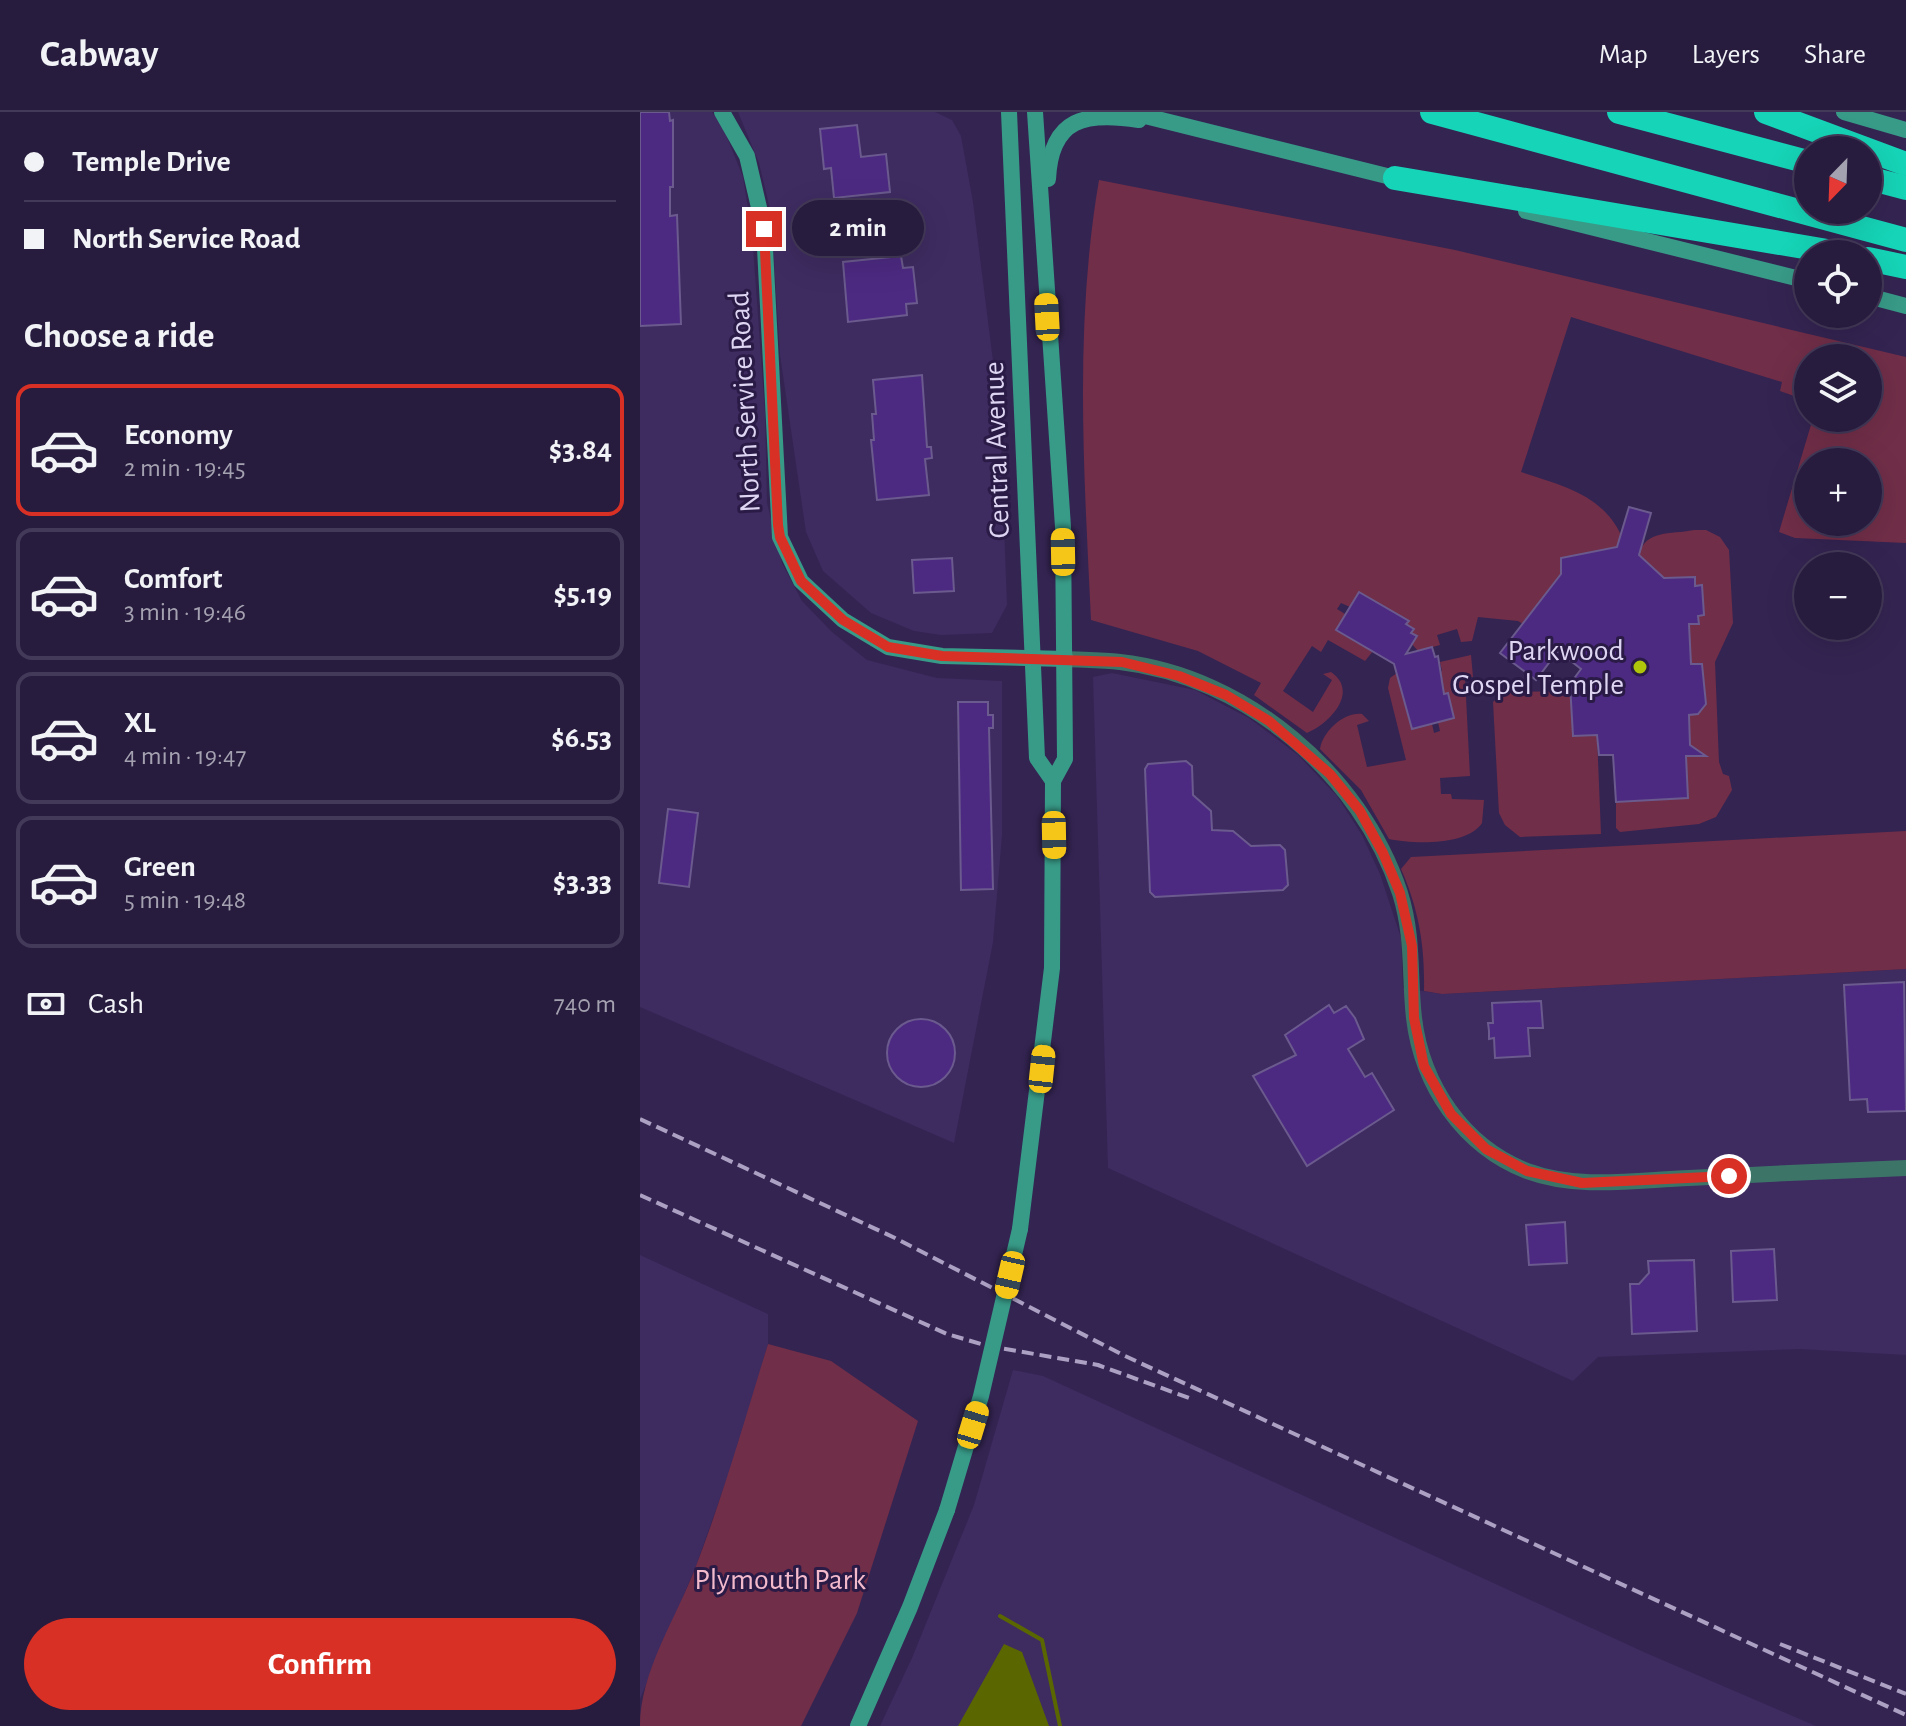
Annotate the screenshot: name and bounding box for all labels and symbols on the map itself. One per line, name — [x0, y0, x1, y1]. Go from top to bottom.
north arrow — [1794, 136, 1882, 224]
callout: 2 min — [792, 201, 924, 257]
route end — [746, 211, 782, 247]
street label: North Service Road — [724, 291, 766, 513]
car — [1034, 292, 1060, 342]
street label: Central Avenue — [979, 361, 1015, 539]
car — [1051, 528, 1075, 576]
place label: Parkwood Gospel Temple — [1452, 636, 1624, 700]
marker: Parkwood Gospel Temple — [1631, 658, 1649, 676]
car — [1042, 811, 1066, 859]
car — [1028, 1044, 1056, 1094]
route start — [1711, 1158, 1747, 1194]
car — [993, 1249, 1027, 1301]
car — [955, 1399, 991, 1451]
park label: Plymouth Park — [694, 1565, 866, 1595]

